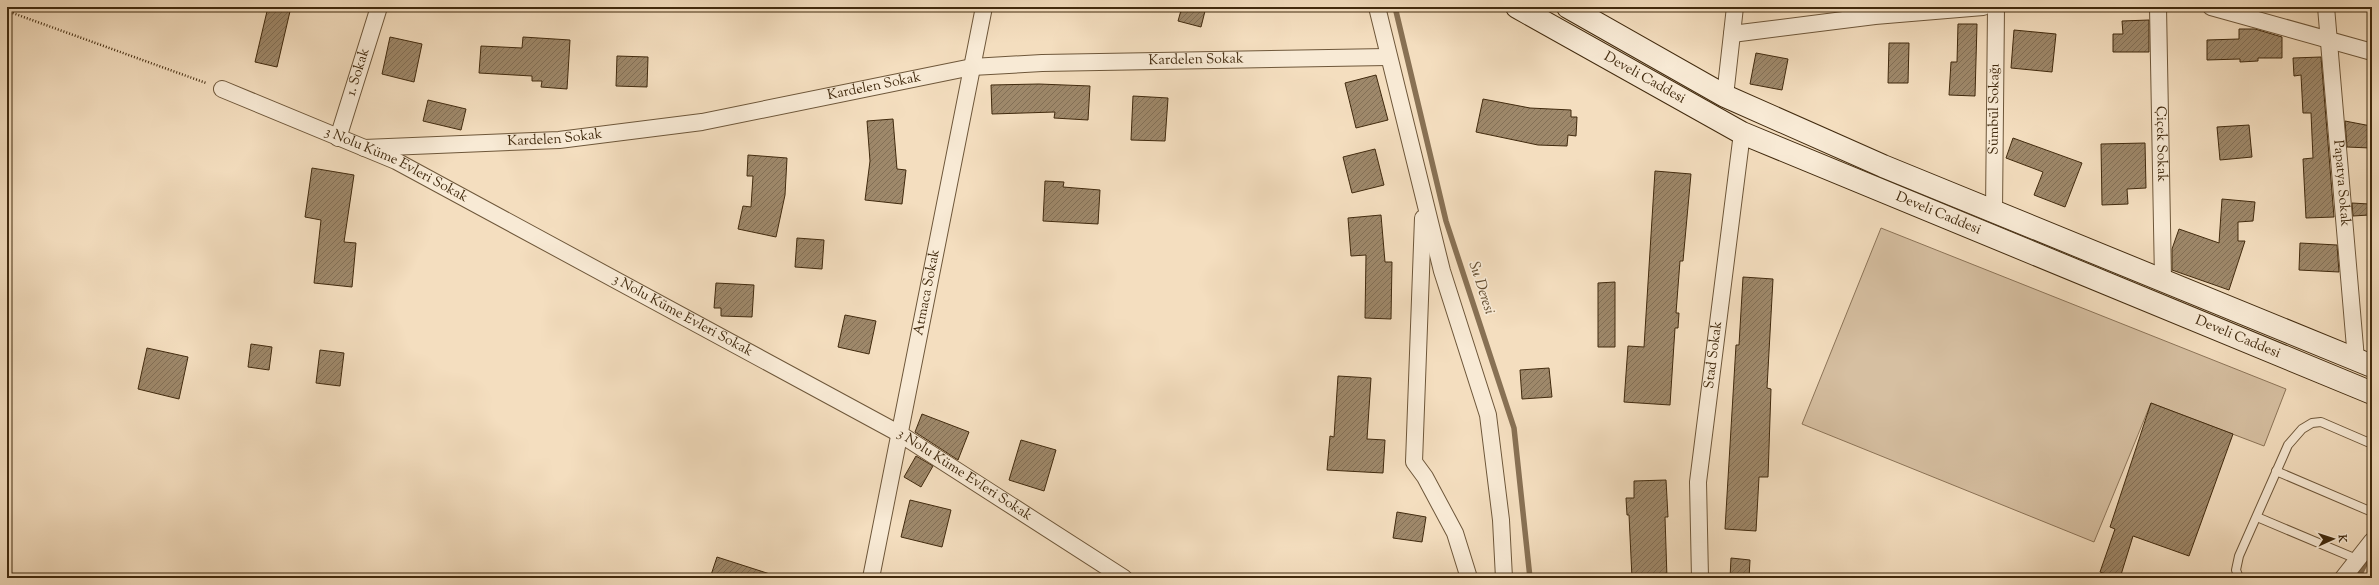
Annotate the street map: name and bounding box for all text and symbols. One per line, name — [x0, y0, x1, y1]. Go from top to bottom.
street label: 1. Sokak — [342, 45, 376, 99]
street label: Develi Caddesi — [1600, 47, 1689, 109]
street label: Kardelen Sokak — [1148, 49, 1244, 71]
street label: Sümbül Sokağı — [1985, 63, 2005, 155]
street label: Kardelen Sokak — [826, 68, 923, 106]
street label: Çiçek Sokak — [2150, 106, 2171, 183]
street label: 3 Nolu Küme Evleri Sokak — [321, 122, 471, 208]
street label: Kardelen Sokak — [507, 125, 604, 152]
street label: Papatya Sokak — [2327, 139, 2355, 228]
street label: Develi Caddesi — [1892, 187, 1984, 240]
street label: Atmaca Sokak — [909, 247, 946, 337]
water label: Su Deresi — [1463, 259, 1499, 317]
street label: 3 Nolu Küme Evleri Sokak — [609, 270, 756, 362]
street label: Develi Caddesi — [2192, 311, 2283, 364]
street label: Stad Sokak — [1700, 320, 1728, 390]
street label: 3 Nolu Küme Evleri Sokak — [893, 425, 1036, 526]
north arrow — [2313, 519, 2353, 559]
text: K — [2334, 533, 2350, 543]

